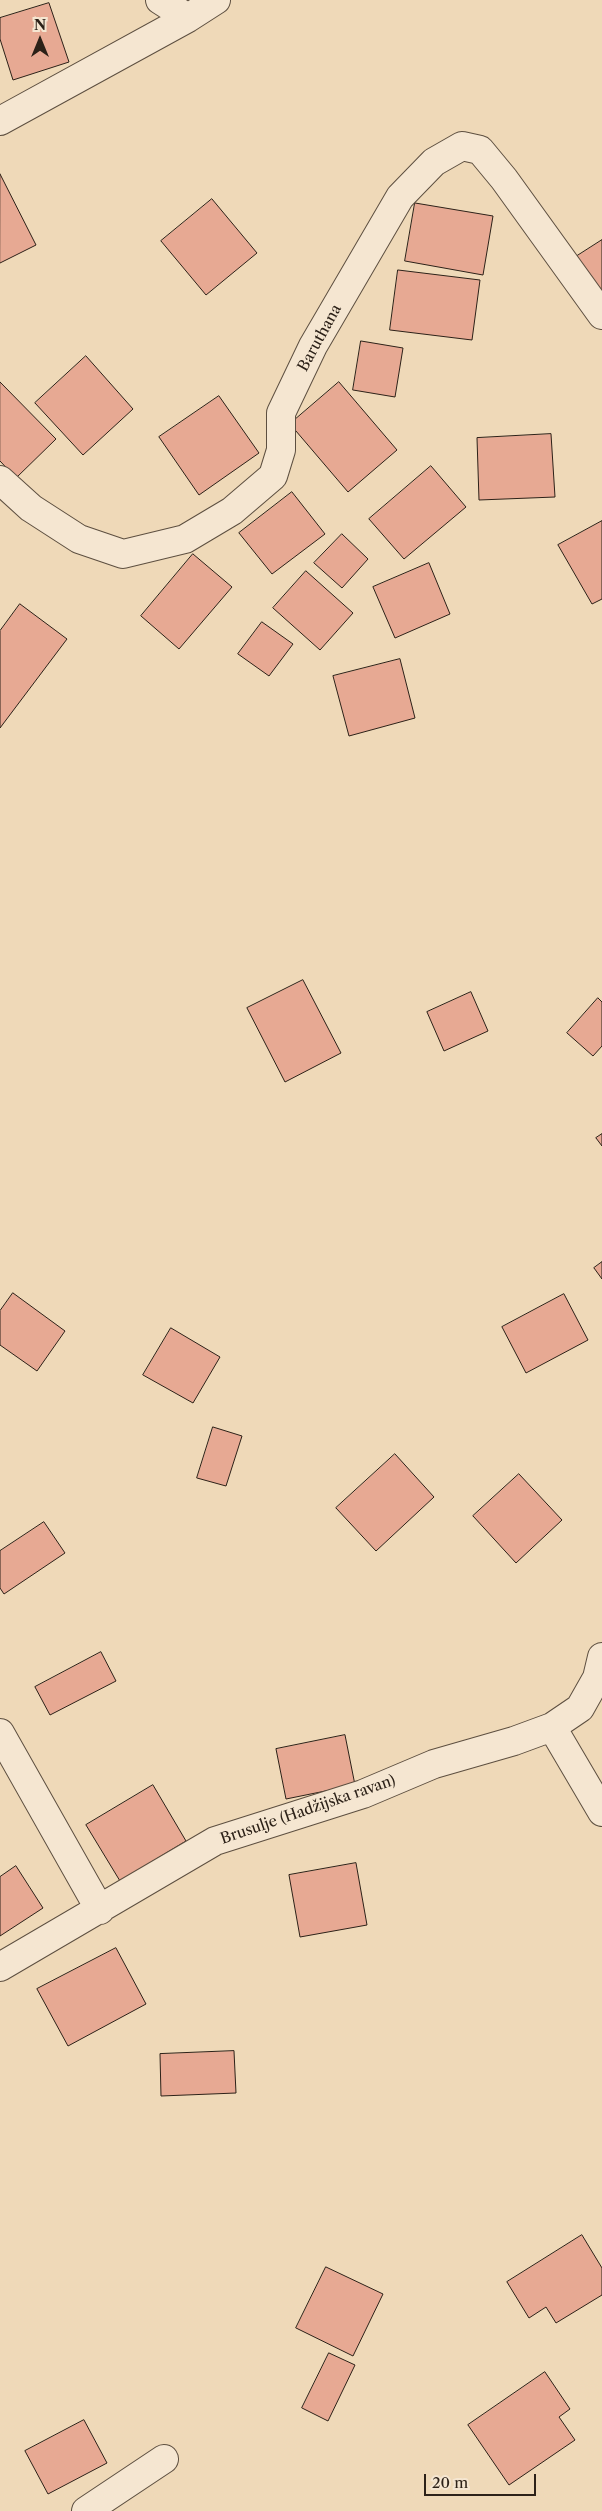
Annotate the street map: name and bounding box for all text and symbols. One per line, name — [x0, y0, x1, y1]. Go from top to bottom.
north arrow — [15, 15, 65, 65]
text: N — [34, 16, 46, 34]
street label: Baruthana — [294, 301, 346, 375]
street label: Brusulje (Hadžijska ravan) — [218, 1772, 398, 1848]
scale bar — [427, 2464, 540, 2496]
text: 20 m — [432, 2473, 468, 2492]

